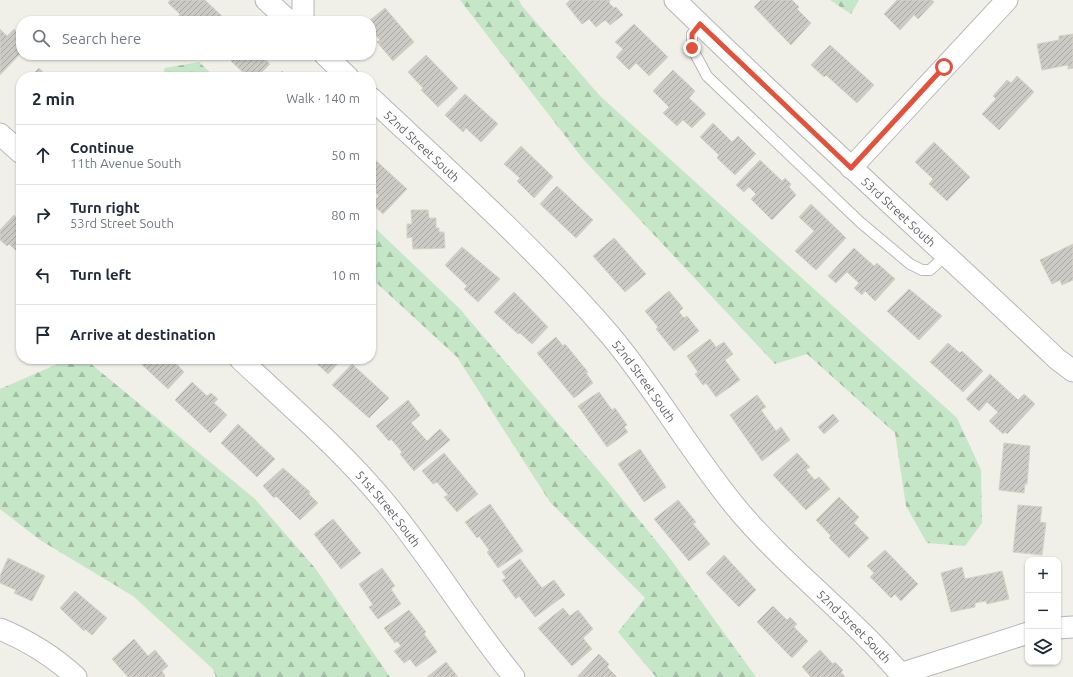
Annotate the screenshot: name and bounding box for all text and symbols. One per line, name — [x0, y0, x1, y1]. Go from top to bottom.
search box — [16, 16, 376, 60]
icon: search — [30, 27, 52, 49]
text: Search here — [62, 30, 141, 47]
route end — [683, 39, 701, 57]
route start — [935, 58, 953, 76]
text: 2 min — [32, 89, 75, 108]
text: Walk · 140 m — [286, 91, 360, 105]
street label: 52nd Street South — [382, 108, 462, 184]
text: Continue — [70, 139, 134, 156]
icon: ahead — [32, 144, 54, 166]
text: 50 m — [331, 148, 360, 162]
text: 11th Avenue South — [70, 156, 181, 170]
street label: 53rd Street South — [859, 174, 938, 249]
text: Turn right — [70, 199, 140, 216]
icon: right — [32, 204, 54, 226]
text: 80 m — [331, 208, 360, 222]
text: 53rd Street South — [70, 216, 174, 230]
icon: left — [32, 264, 54, 286]
text: Turn left — [70, 266, 131, 283]
text: 10 m — [331, 268, 360, 282]
icon: arrive — [32, 324, 54, 346]
text: Arrive at destination — [70, 326, 216, 343]
street label: 52nd Street South — [610, 337, 678, 424]
street label: 51st Street South — [354, 468, 423, 549]
map controls — [1025, 557, 1061, 665]
button: + — [1025, 557, 1061, 593]
street label: 52nd Street South — [815, 587, 894, 665]
button: − — [1025, 593, 1061, 629]
button: layers — [1025, 629, 1061, 665]

